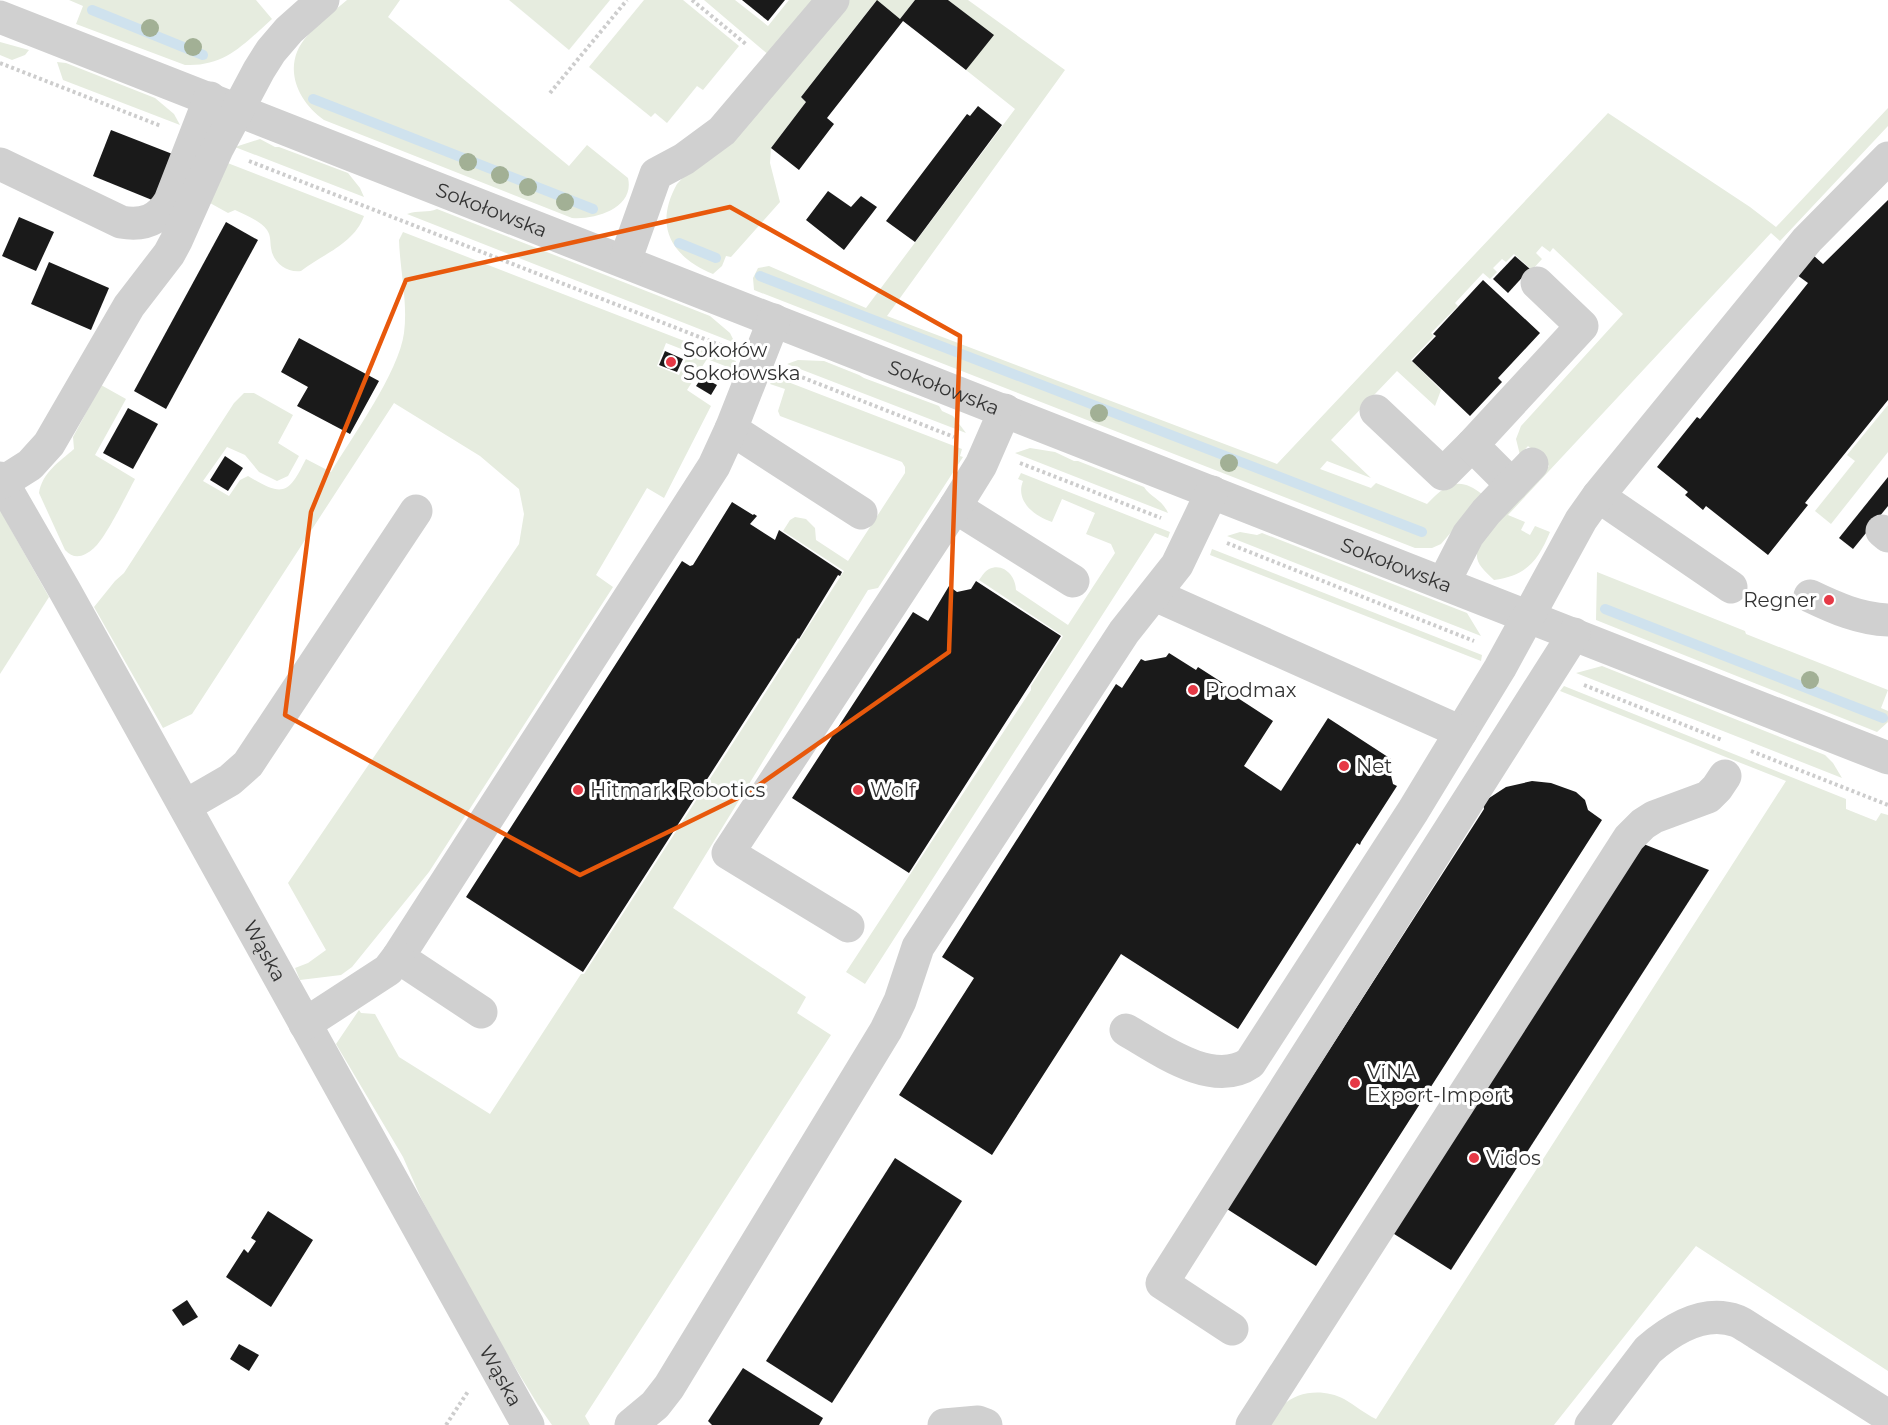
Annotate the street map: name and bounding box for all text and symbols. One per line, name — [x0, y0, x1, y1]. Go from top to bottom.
street label: Sokołowska — [432, 177, 551, 243]
place label: Sokołów Sokołowska — [683, 338, 801, 385]
marker: Sokołów Sokołowska — [664, 355, 678, 369]
street label: Sokołowska — [885, 355, 1003, 420]
street label: Sokołowska — [1337, 532, 1455, 598]
place label: Regner — [1743, 588, 1817, 612]
marker: Regner — [1822, 593, 1836, 607]
place label: Prodmax — [1205, 678, 1297, 702]
marker: Prodmax — [1186, 683, 1200, 697]
place label: Net — [1356, 754, 1392, 778]
marker: Net — [1337, 759, 1351, 773]
place label: Hitmark Robotics — [590, 778, 766, 802]
place label: Wolf — [870, 778, 917, 802]
marker: Hitmark Robotics — [571, 783, 585, 797]
marker: Wolf — [851, 783, 865, 797]
street label: Wąska — [238, 916, 291, 986]
place label: ViNA Export-Import — [1367, 1060, 1511, 1107]
marker: ViNA Export-Import — [1348, 1076, 1362, 1090]
place label: Vidos — [1486, 1146, 1541, 1170]
marker: Vidos — [1467, 1151, 1481, 1165]
street label: Wąska — [474, 1341, 527, 1411]

